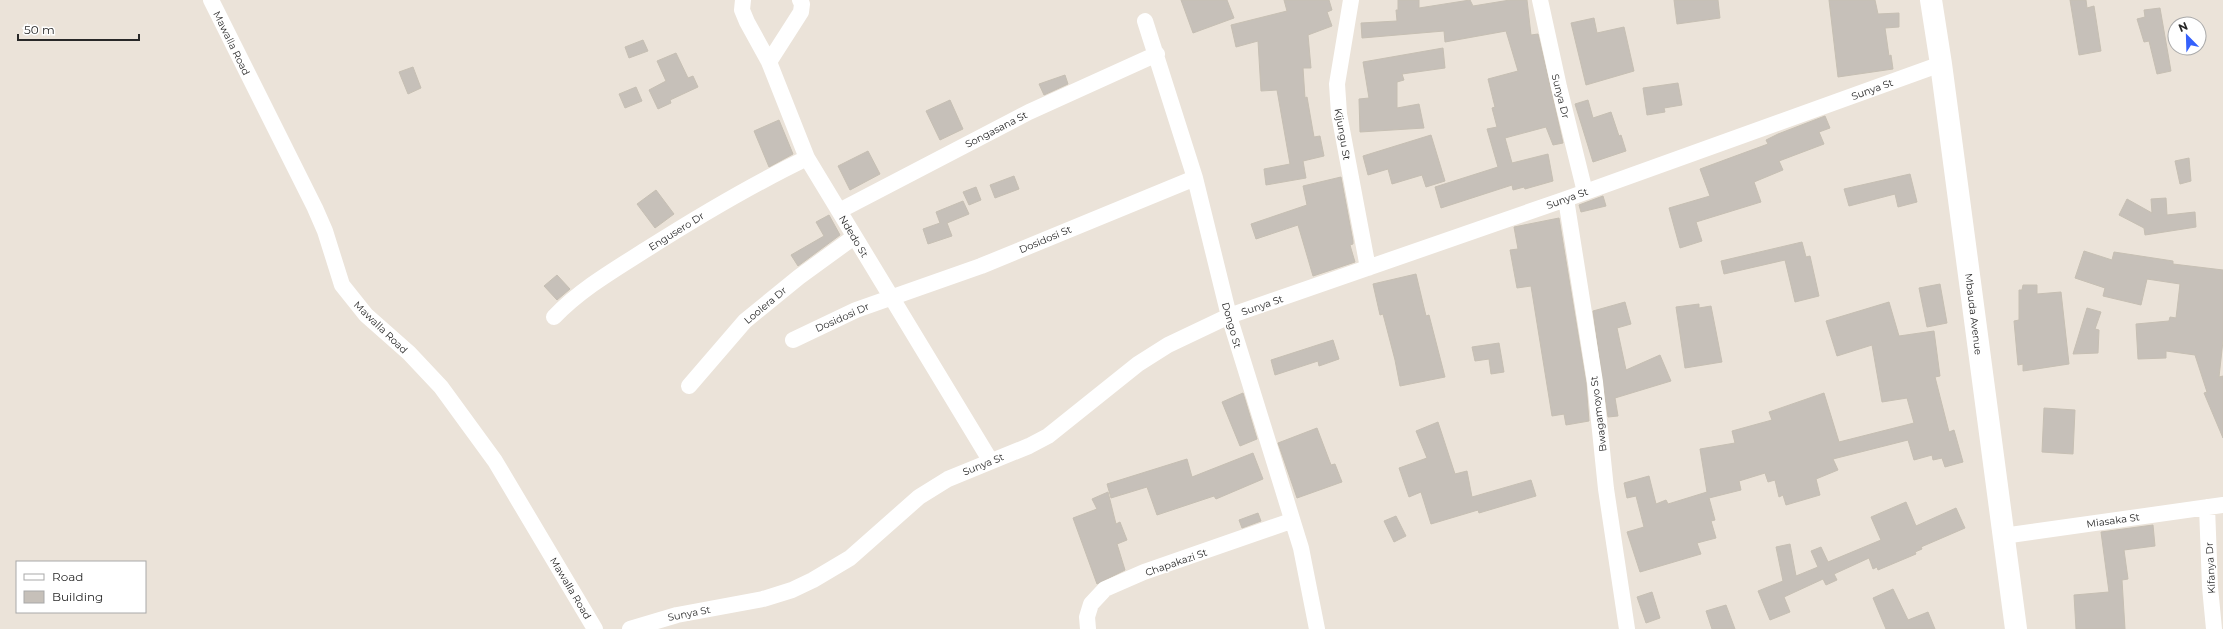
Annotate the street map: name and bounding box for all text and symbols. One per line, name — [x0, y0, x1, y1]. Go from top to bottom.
street label: Mawalla Road — [210, 9, 253, 77]
scale bar — [18, 16, 139, 42]
north arrow — [2167, 16, 2207, 56]
text: N — [2176, 19, 2190, 35]
text: 50 m — [24, 22, 55, 37]
street label: Sunya Dr — [1549, 72, 1572, 120]
street label: Sunya St — [1850, 76, 1895, 103]
street label: Kijungu St — [1332, 107, 1353, 161]
street label: Songasana St — [963, 108, 1030, 151]
street label: Sunya St — [1545, 185, 1590, 212]
street label: Engusero Dr — [646, 209, 706, 254]
street label: Ndedo St — [836, 213, 871, 260]
street label: Dosidosi St — [1017, 223, 1073, 256]
street label: Mbauda Avenue — [1962, 273, 1985, 356]
street label: Loolera Dr — [741, 284, 789, 327]
street label: Sunya St — [1240, 292, 1285, 319]
street label: Mawalla Road — [351, 298, 410, 356]
street label: Dosidosi Dr — [813, 300, 871, 335]
street label: Dongo St — [1219, 301, 1244, 350]
street label: Bwagamoyo St — [1587, 375, 1610, 452]
street label: Sunya St — [961, 450, 1006, 479]
street label: Miasaka St — [2086, 510, 2140, 531]
street label: Kifanya Dr — [2203, 542, 2218, 594]
street label: Chapakazi St — [1143, 546, 1209, 579]
street label: Mawalla Road — [547, 555, 594, 622]
legend — [16, 561, 146, 613]
text: Road — [52, 569, 83, 584]
text: Building — [52, 589, 103, 604]
street label: Sunya St — [667, 603, 712, 624]

